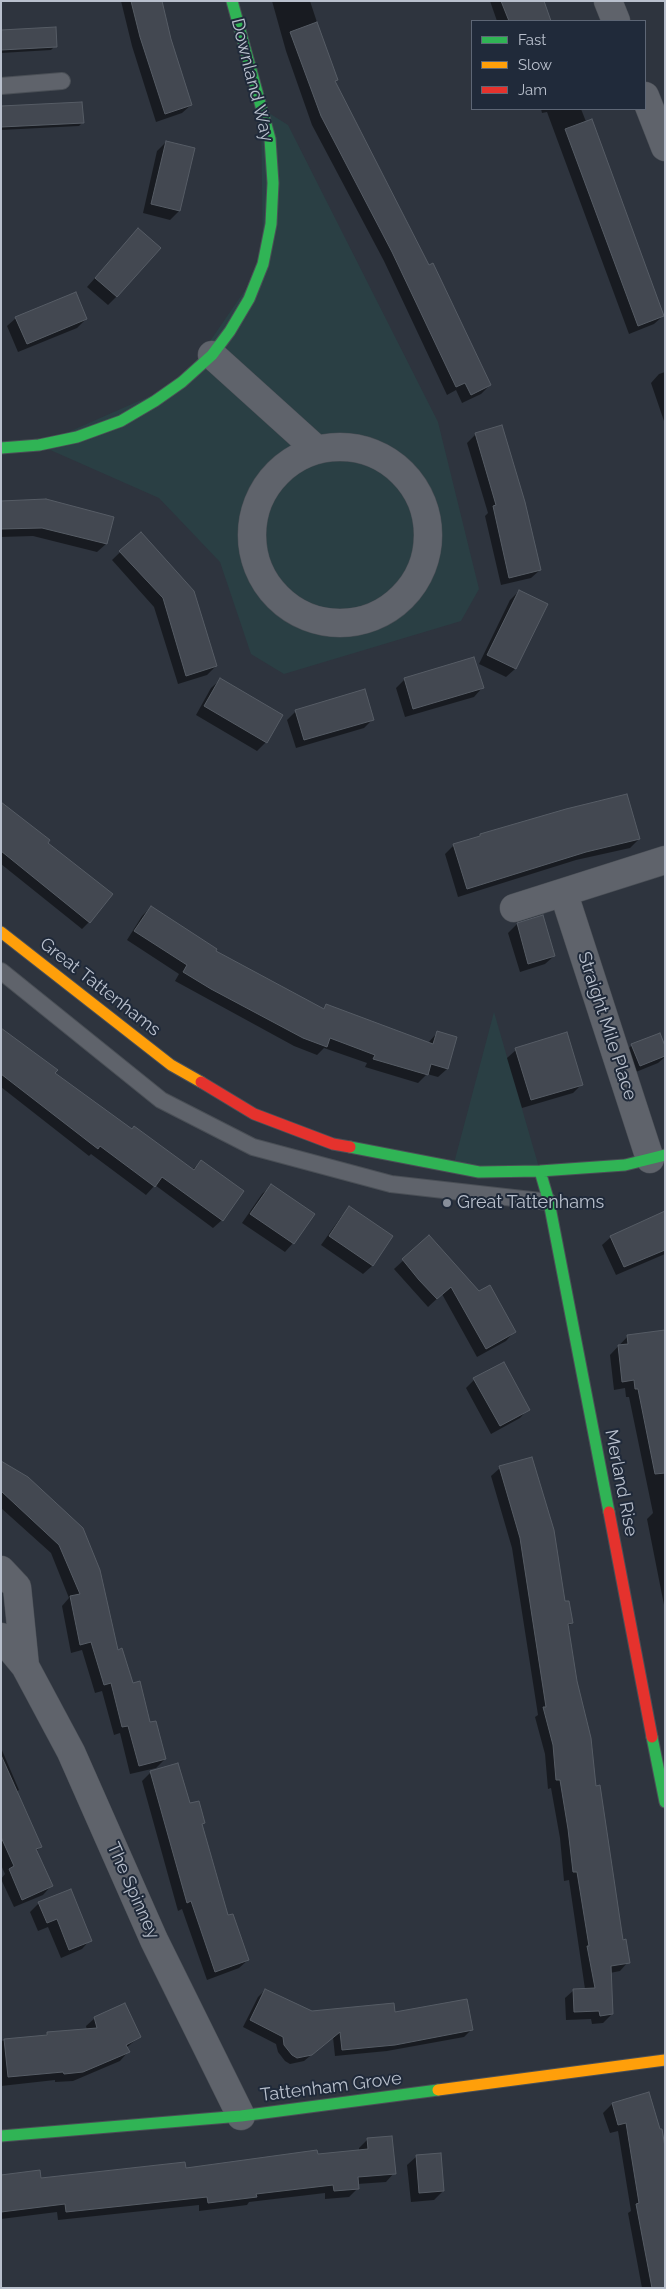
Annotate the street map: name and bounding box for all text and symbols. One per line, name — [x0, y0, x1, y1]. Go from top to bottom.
street label: Downland Way — [226, 16, 278, 144]
legend — [471, 20, 646, 110]
text: Fast — [518, 31, 546, 49]
text: Slow — [518, 56, 552, 74]
text: Jam — [518, 81, 547, 99]
street label: Great Tattenhams — [35, 933, 165, 1041]
street label: Straight Mile Place — [573, 949, 641, 1103]
place label: Great Tattenhams — [457, 1192, 604, 1214]
marker: Great Tattenhams — [441, 1197, 453, 1209]
street label: Merland Rise — [600, 1428, 642, 1538]
street label: The Spinney — [102, 1839, 164, 1943]
street label: Tattenham Grove — [259, 2068, 403, 2106]

